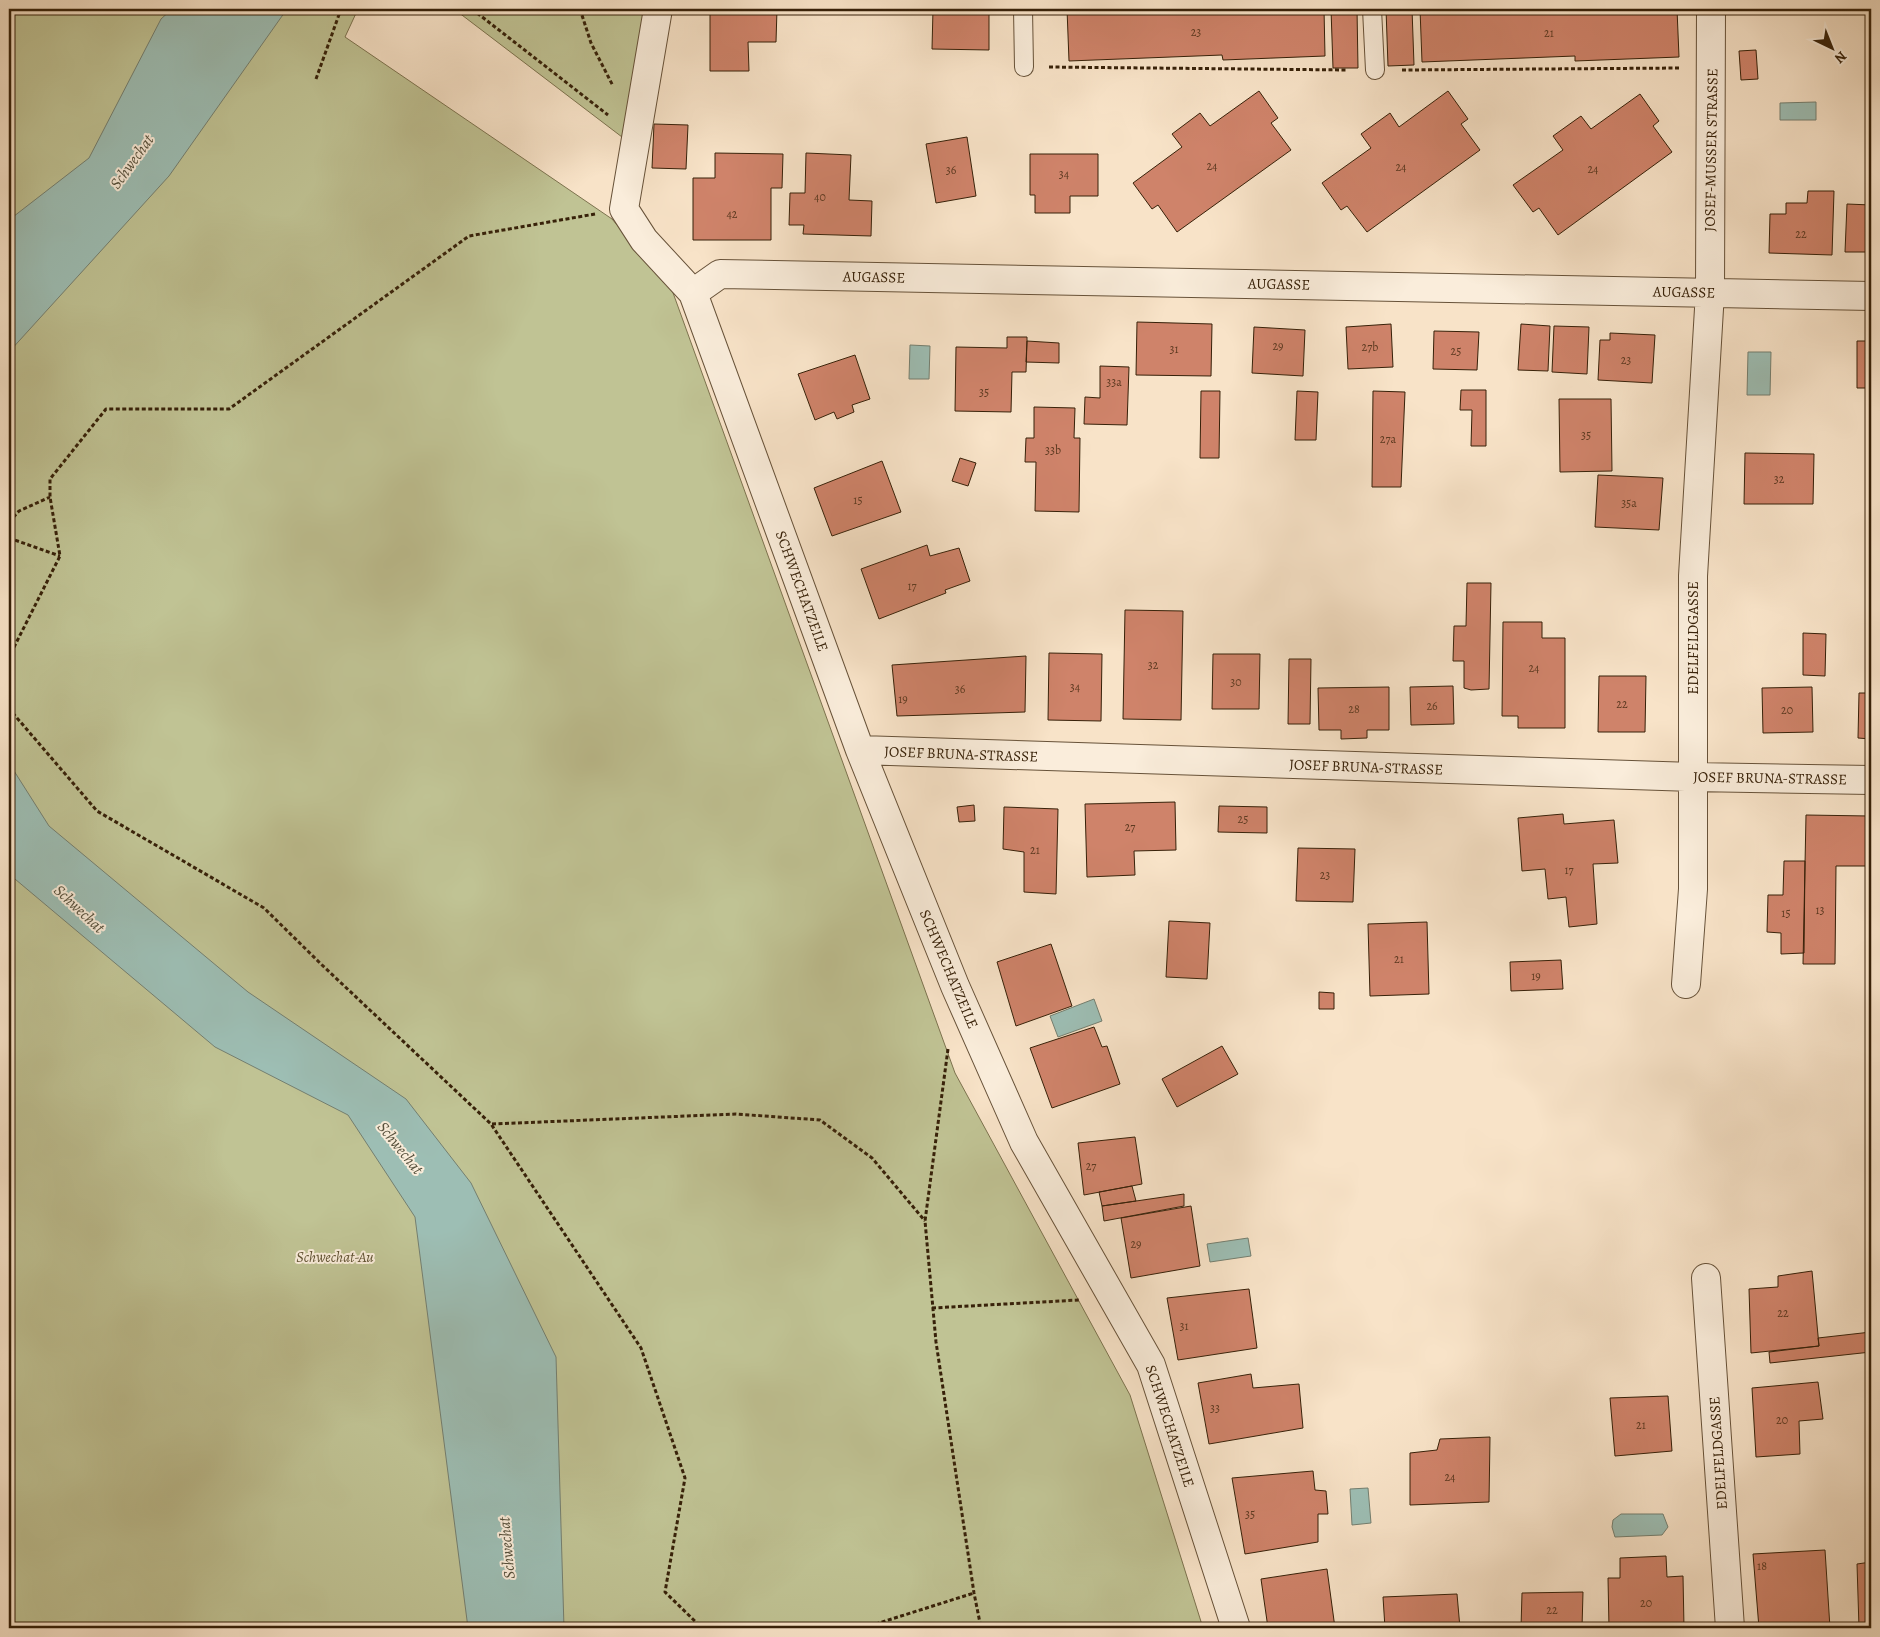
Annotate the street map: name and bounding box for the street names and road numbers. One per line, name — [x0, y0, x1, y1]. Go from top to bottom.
street label: JOSEF-MUSSER STRASSE — [1700, 68, 1722, 232]
street label: AUGASSE — [842, 266, 905, 288]
street label: AUGASSE — [1247, 273, 1310, 295]
street label: AUGASSE — [1652, 281, 1715, 303]
street label: SCHWECHATZEILE — [771, 528, 833, 654]
street label: EDELFELDGASSE — [1683, 581, 1703, 695]
street label: JOSEF BRUNA-STRASSE — [884, 741, 1038, 767]
street label: JOSEF BRUNA-STRASSE — [1289, 754, 1443, 780]
street label: JOSEF BRUNA-STRASSE — [1693, 767, 1847, 789]
street label: SCHWECHATZEILE — [915, 907, 983, 1031]
street label: SCHWECHATZEILE — [1141, 1362, 1199, 1490]
street label: EDELFELDGASSE — [1704, 1396, 1732, 1510]

